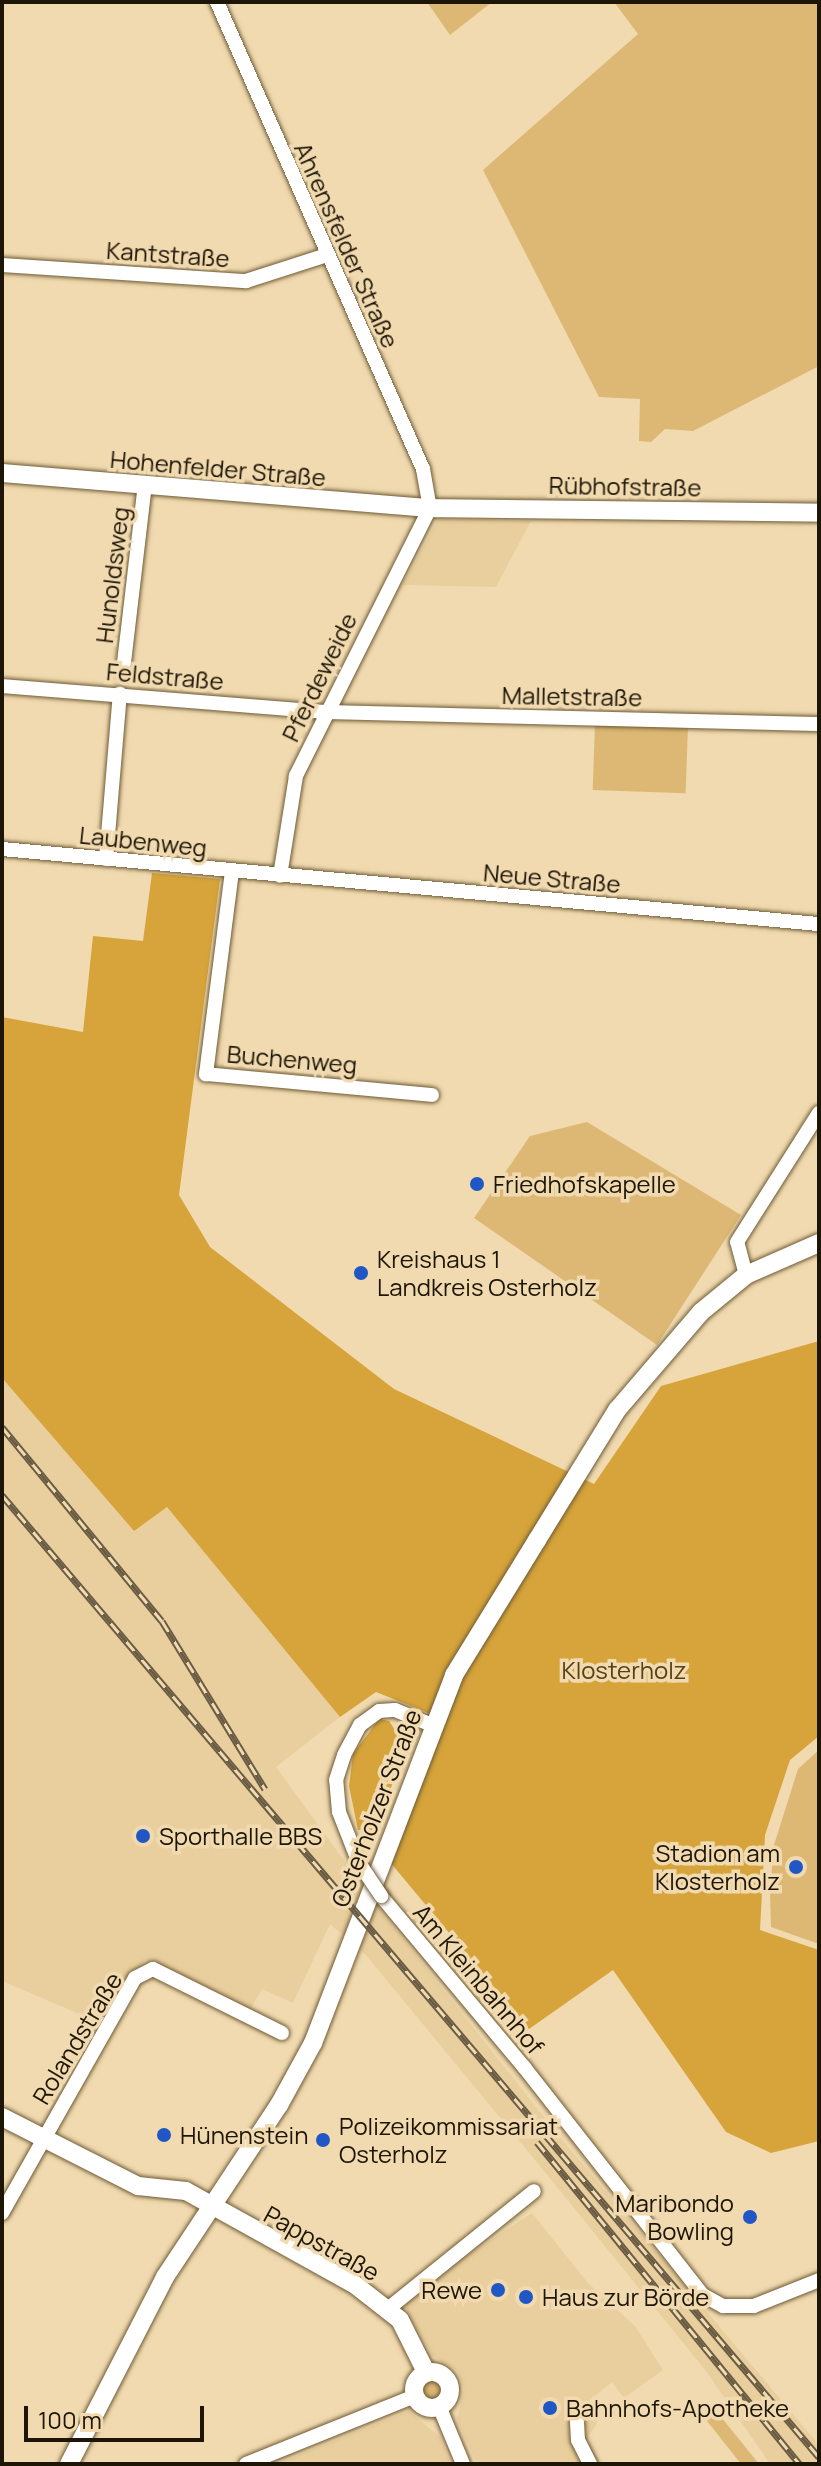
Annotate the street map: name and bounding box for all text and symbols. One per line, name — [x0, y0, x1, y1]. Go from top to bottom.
street label: Ahrensfelder Straße — [289, 138, 405, 352]
street label: Kantstraße — [105, 235, 231, 273]
street label: Hohenfelder Straße — [109, 444, 327, 492]
street label: Rübhofstraße — [548, 470, 702, 502]
street label: Hunoldsweg — [89, 505, 135, 645]
street label: Pferdeweide — [275, 608, 363, 746]
street label: Feldstraße — [105, 657, 225, 695]
street label: Malletstraße — [502, 680, 642, 712]
street label: Laubenweg — [78, 820, 208, 862]
street label: Neue Straße — [482, 858, 622, 898]
street label: Buchenweg — [226, 1039, 358, 1079]
place label: Friedhofskapelle — [493, 1170, 676, 1198]
marker: Friedhofskapelle — [468, 1175, 486, 1193]
place label: Kreishaus 1 Landkreis Osterholz — [377, 1245, 597, 1301]
marker: Kreishaus 1 Landkreis Osterholz — [352, 1264, 370, 1282]
park label: Klosterholz — [561, 1656, 687, 1684]
street label: Osterholzer Straße — [325, 1705, 427, 1911]
place label: Sporthalle BBS — [159, 1822, 322, 1850]
marker: Sporthalle BBS — [134, 1827, 152, 1845]
place label: Stadion am Klosterholz — [655, 1839, 780, 1895]
marker: Stadion am Klosterholz — [787, 1858, 805, 1876]
street label: Am Kleinbahnhof — [408, 1898, 550, 2060]
street label: Rolandstraße — [26, 1967, 128, 2109]
place label: Polizeikommissariat Osterholz — [339, 2112, 558, 2168]
place label: Hünenstein — [180, 2121, 308, 2149]
marker: Hünenstein — [155, 2126, 173, 2144]
marker: Polizeikommissariat Osterholz — [314, 2131, 332, 2149]
place label: Maribondo Bowling — [615, 2189, 734, 2245]
street label: Pappstraße — [259, 2199, 385, 2287]
marker: Maribondo Bowling — [741, 2208, 759, 2226]
place label: Rewe — [421, 2276, 482, 2304]
marker: Rewe — [489, 2281, 507, 2299]
place label: Haus zur Börde — [542, 2283, 709, 2311]
marker: Haus zur Börde — [517, 2288, 535, 2306]
scale bar — [28, 2390, 208, 2440]
place label: Bahnhofs-Apotheke — [566, 2394, 789, 2422]
marker: Bahnhofs-Apotheke — [541, 2399, 559, 2417]
text: 100 m — [38, 2403, 102, 2436]

